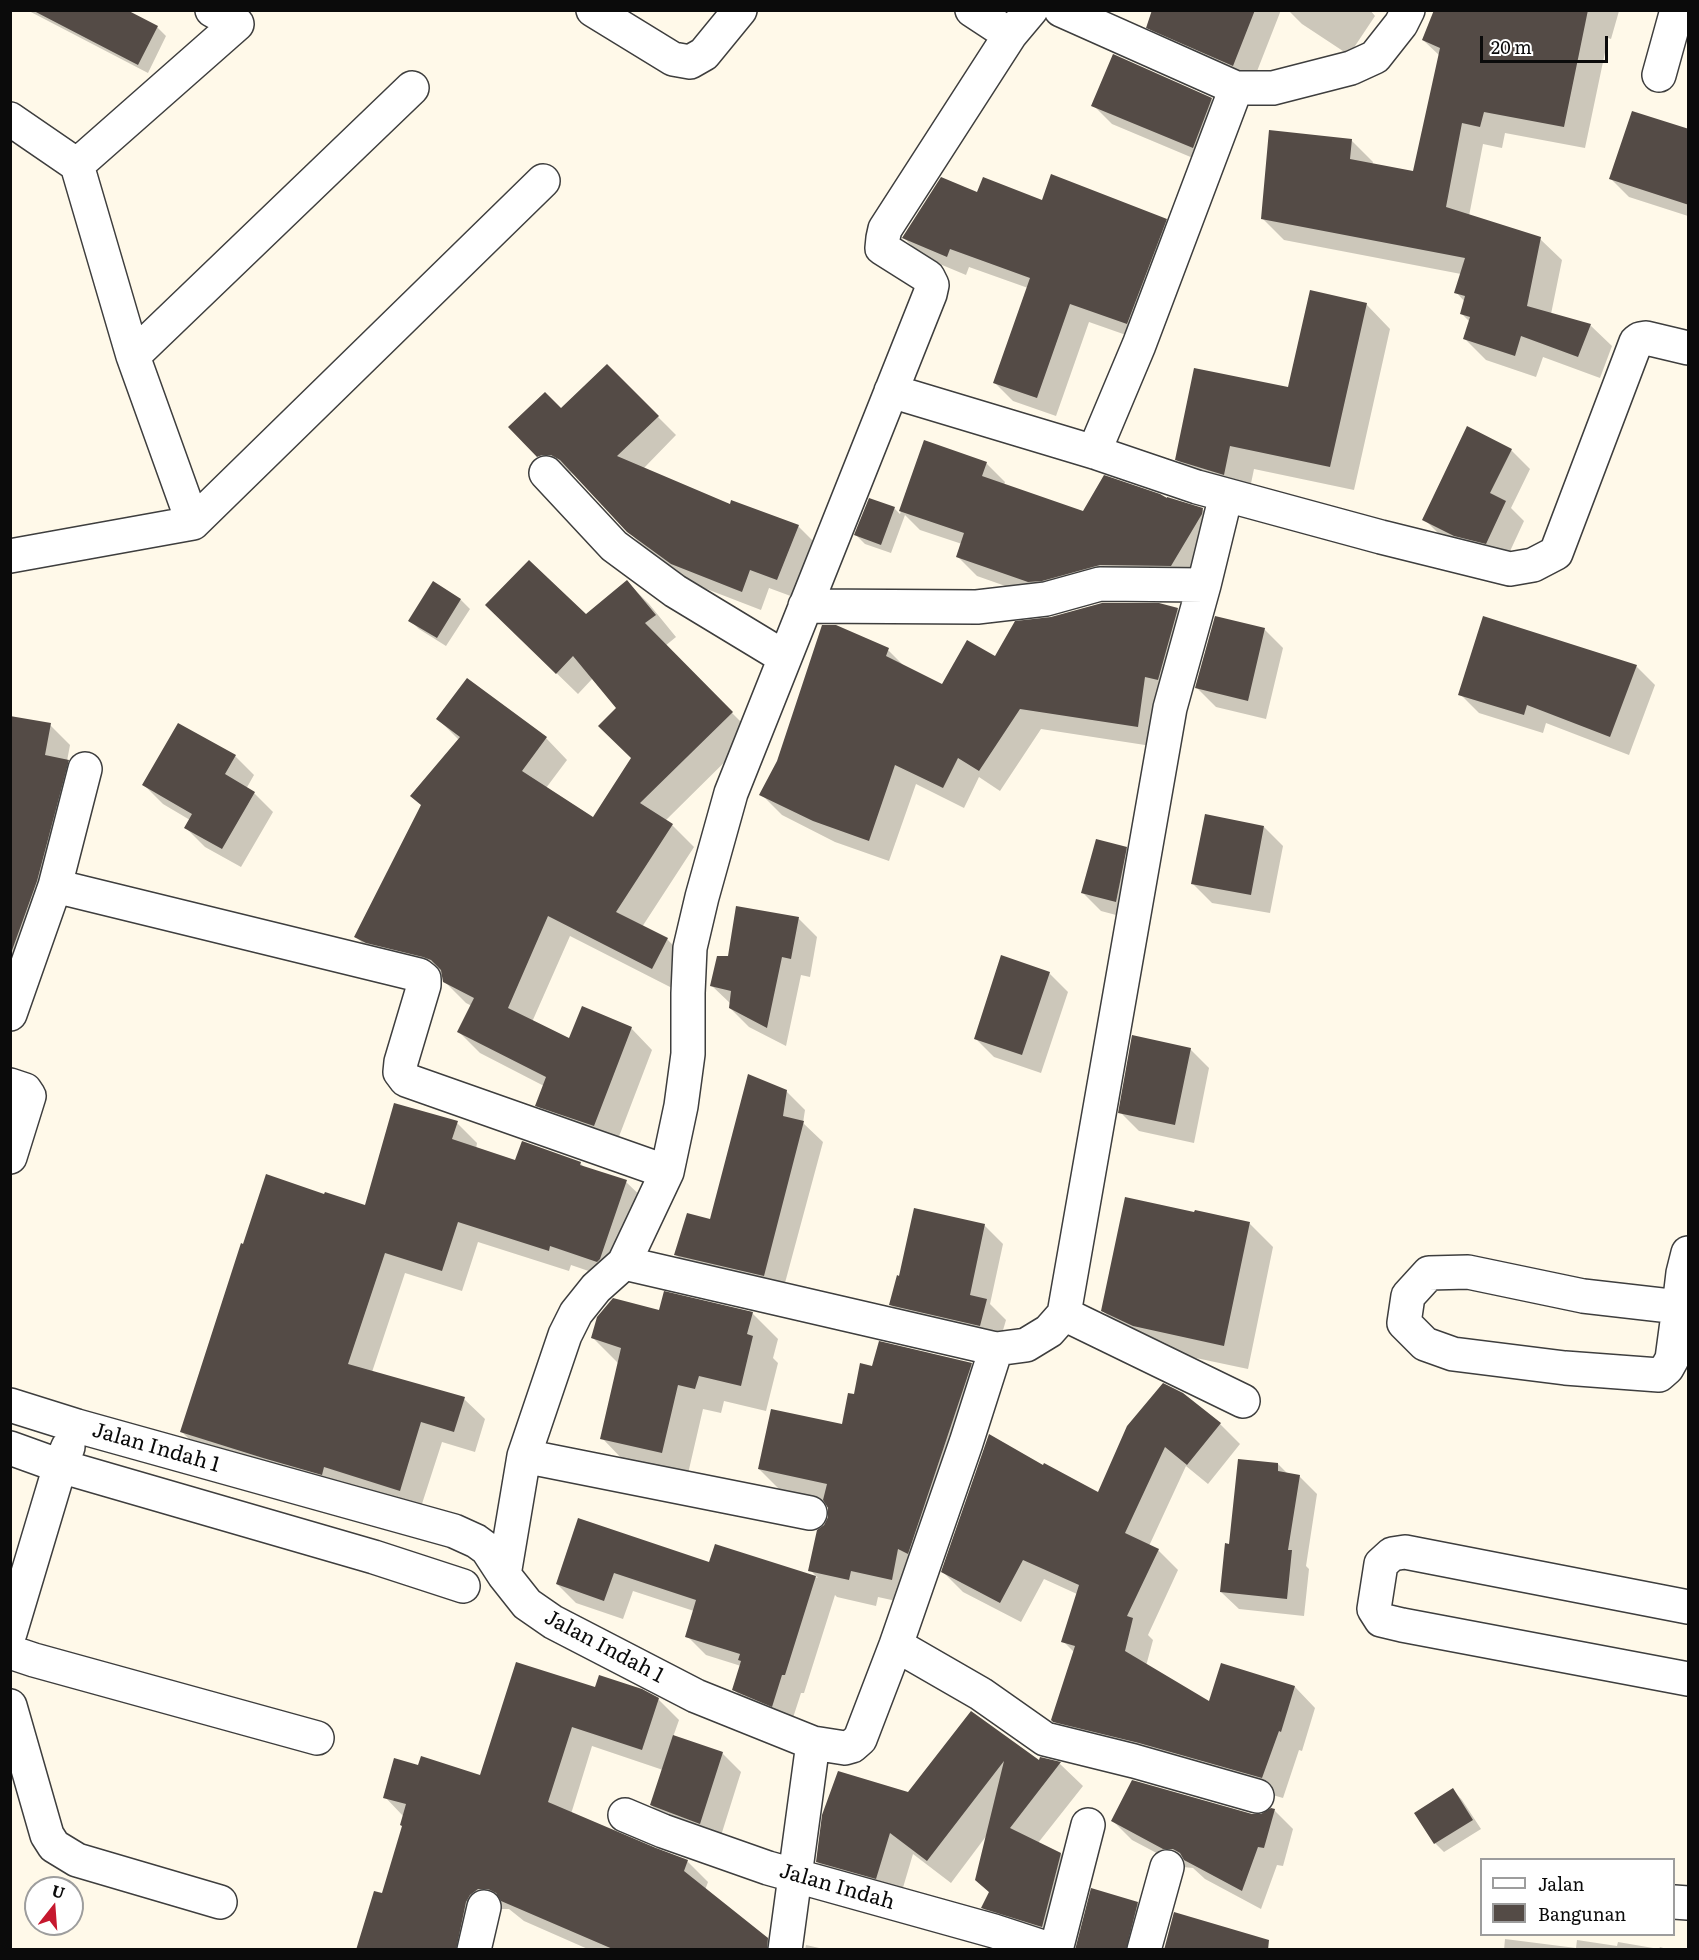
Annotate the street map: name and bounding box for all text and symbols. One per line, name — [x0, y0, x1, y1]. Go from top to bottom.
scale bar — [1483, 24, 1610, 62]
text: 20 m — [1491, 33, 1532, 60]
street label: Jalan Indah 1 — [89, 1418, 223, 1478]
street label: Jalan Indah 1 — [540, 1605, 668, 1689]
legend — [1480, 1858, 1675, 1936]
street label: Jalan Indah — [776, 1859, 898, 1915]
text: Jalan — [1538, 1870, 1584, 1897]
north arrow — [24, 1876, 84, 1936]
text: U — [49, 1877, 68, 1904]
text: Bangunan — [1538, 1900, 1626, 1927]

